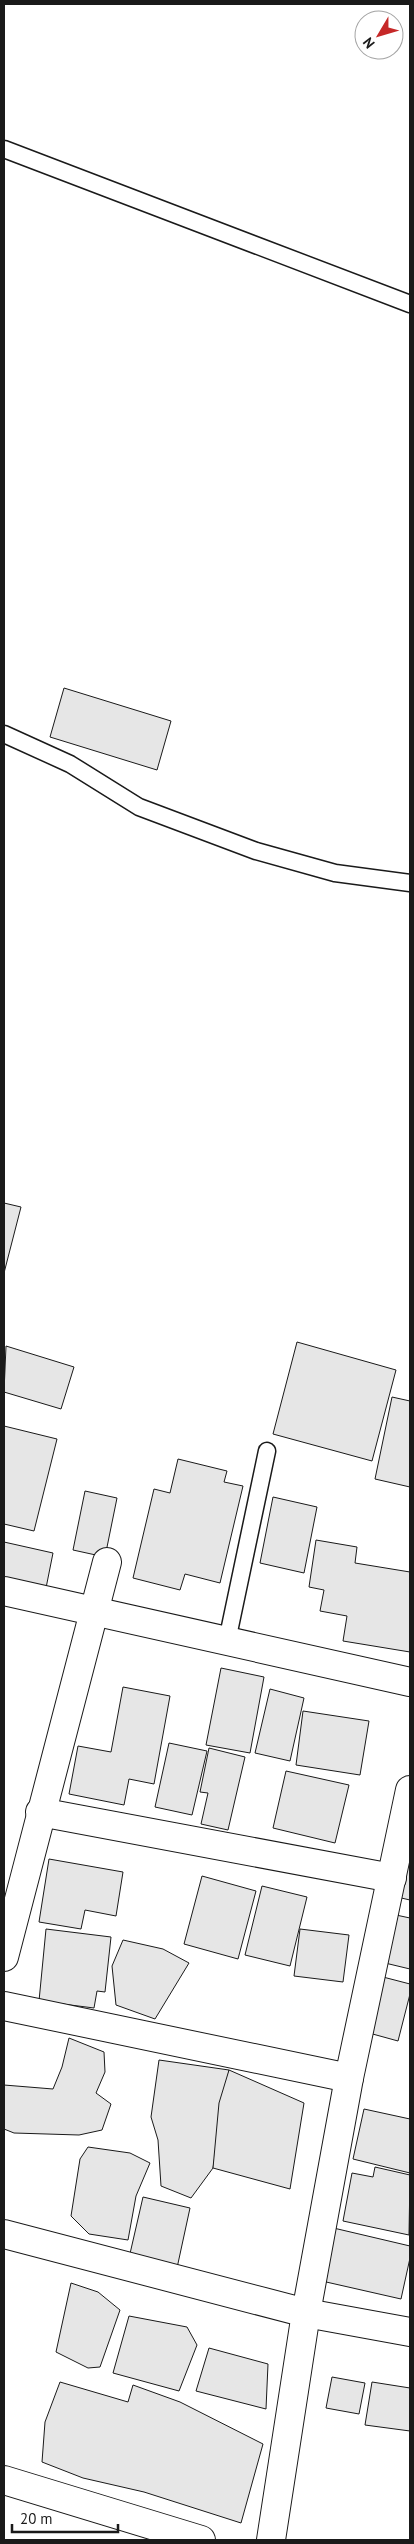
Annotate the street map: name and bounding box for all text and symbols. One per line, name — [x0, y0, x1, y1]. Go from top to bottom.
north arrow — [354, 10, 404, 60]
text: N — [359, 34, 379, 52]
scale bar — [12, 2502, 119, 2534]
text: 20 m — [20, 2509, 53, 2528]

